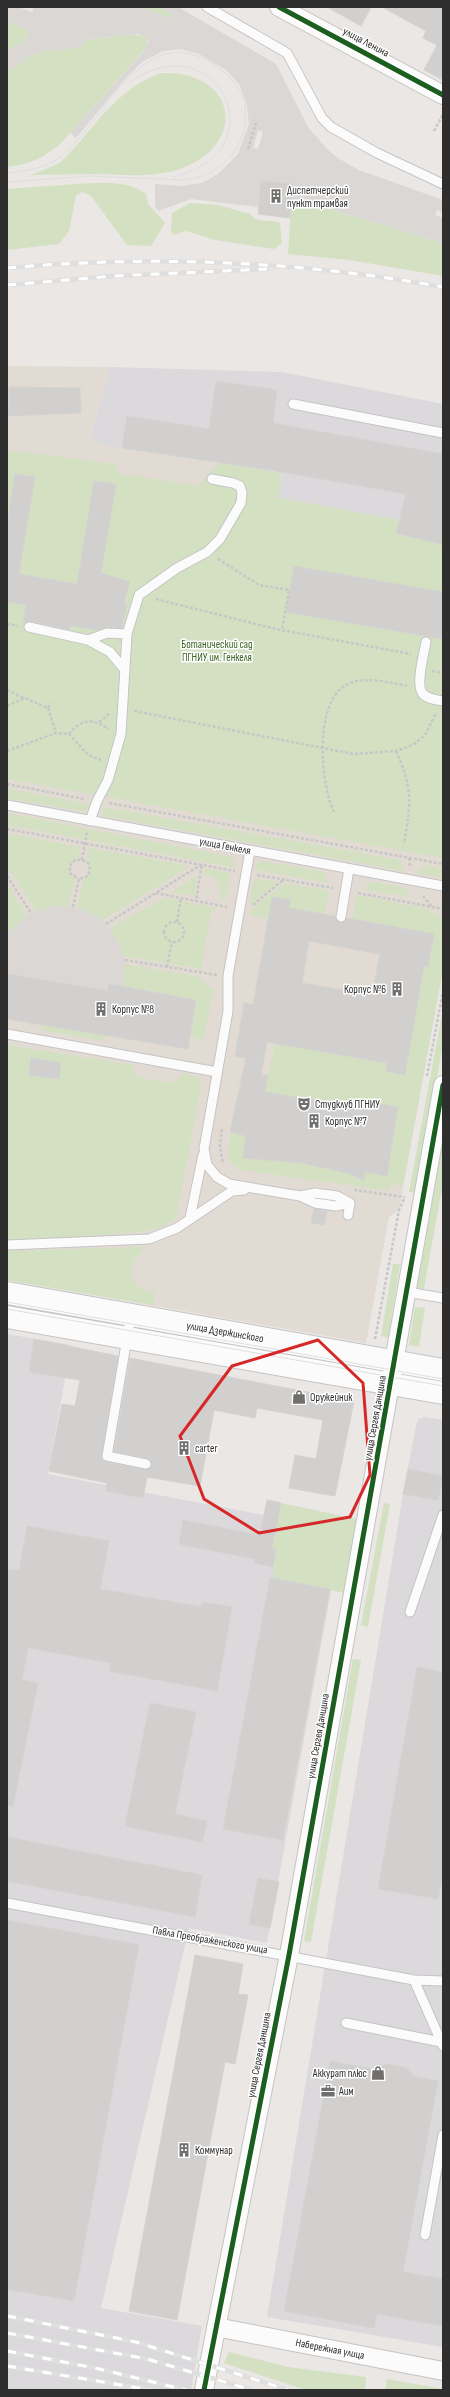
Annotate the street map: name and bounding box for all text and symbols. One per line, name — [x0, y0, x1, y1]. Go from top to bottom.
street label: улица Ленина — [341, 24, 391, 60]
place label: Диспетчерский пункт трамвая — [287, 184, 349, 210]
building icon: Диспетчерский пункт трамвая — [268, 188, 284, 204]
park label: Ботанический сад ПГНИУ им. Генкеля — [181, 638, 253, 664]
street label: улица Генкеля — [198, 835, 252, 857]
building icon: Корпус №6 — [389, 981, 405, 997]
place label: Корпус №6 — [344, 983, 386, 996]
building icon: Корпус №8 — [93, 1001, 109, 1017]
place label: Корпус №8 — [112, 1003, 154, 1016]
theatre icon: Студклуб ПГНИУ — [296, 1096, 312, 1112]
place label: Студклуб ПГНИУ — [315, 1098, 380, 1111]
building icon: Корпус №7 — [306, 1113, 322, 1129]
place label: Корпус №7 — [325, 1115, 367, 1128]
street label: улица Дзержинского — [185, 1319, 265, 1345]
street label: улица Сергея Данщина — [361, 1374, 389, 1462]
shop icon: Оружейник — [291, 1389, 307, 1405]
place label: Оружейник — [310, 1391, 353, 1404]
building icon: carter — [176, 1440, 192, 1456]
place label: carter — [195, 1442, 218, 1455]
street label: улица Сергея Данщина — [304, 1692, 332, 1780]
street label: Павла Преображенского улица — [151, 1923, 269, 1957]
street label: улица Сергея Данщина — [244, 2011, 274, 2099]
shop icon: Аккурат плюс — [370, 2065, 386, 2081]
place label: Аккурат плюс — [312, 2067, 367, 2080]
office icon: Аим — [320, 2083, 336, 2099]
place label: Аим — [338, 2085, 354, 2098]
building icon: Коммунар — [176, 2142, 192, 2158]
place label: Коммунар — [195, 2144, 233, 2157]
street label: Набережная улица — [294, 2336, 366, 2362]

